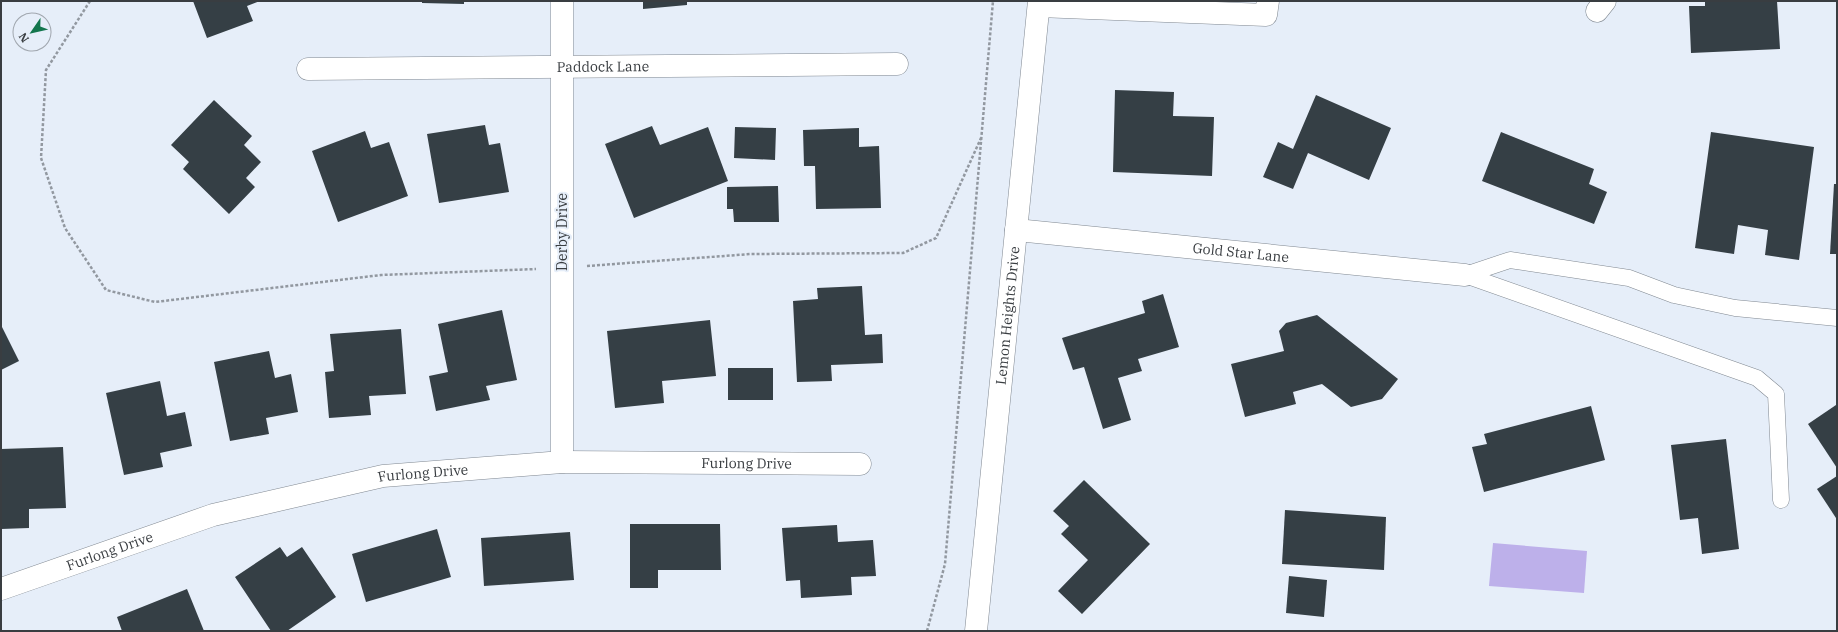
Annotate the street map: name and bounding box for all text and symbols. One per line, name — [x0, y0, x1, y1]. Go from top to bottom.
north arrow — [12, 12, 52, 52]
text: N — [15, 30, 32, 45]
street label: Paddock Lane — [557, 57, 649, 76]
street label: Derby Drive — [553, 193, 571, 271]
street label: Gold Star Lane — [1192, 239, 1290, 266]
street label: Lemon Heights Drive — [992, 245, 1023, 386]
street label: Furlong Drive — [701, 454, 792, 473]
street label: Furlong Drive — [376, 460, 469, 486]
street label: Furlong Drive — [64, 528, 155, 575]

